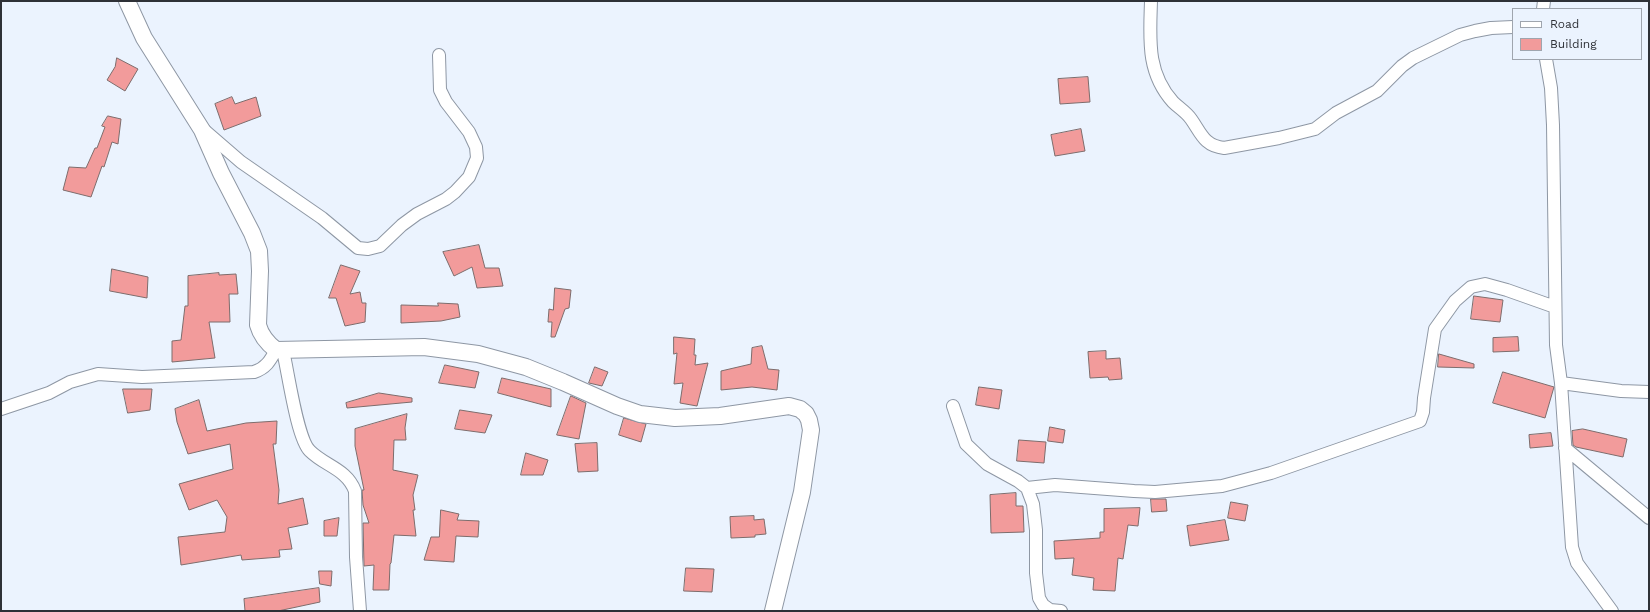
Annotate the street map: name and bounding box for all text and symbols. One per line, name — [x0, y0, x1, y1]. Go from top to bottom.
legend — [1512, 8, 1642, 60]
text: Road — [1550, 17, 1579, 31]
text: Building — [1550, 37, 1597, 51]

